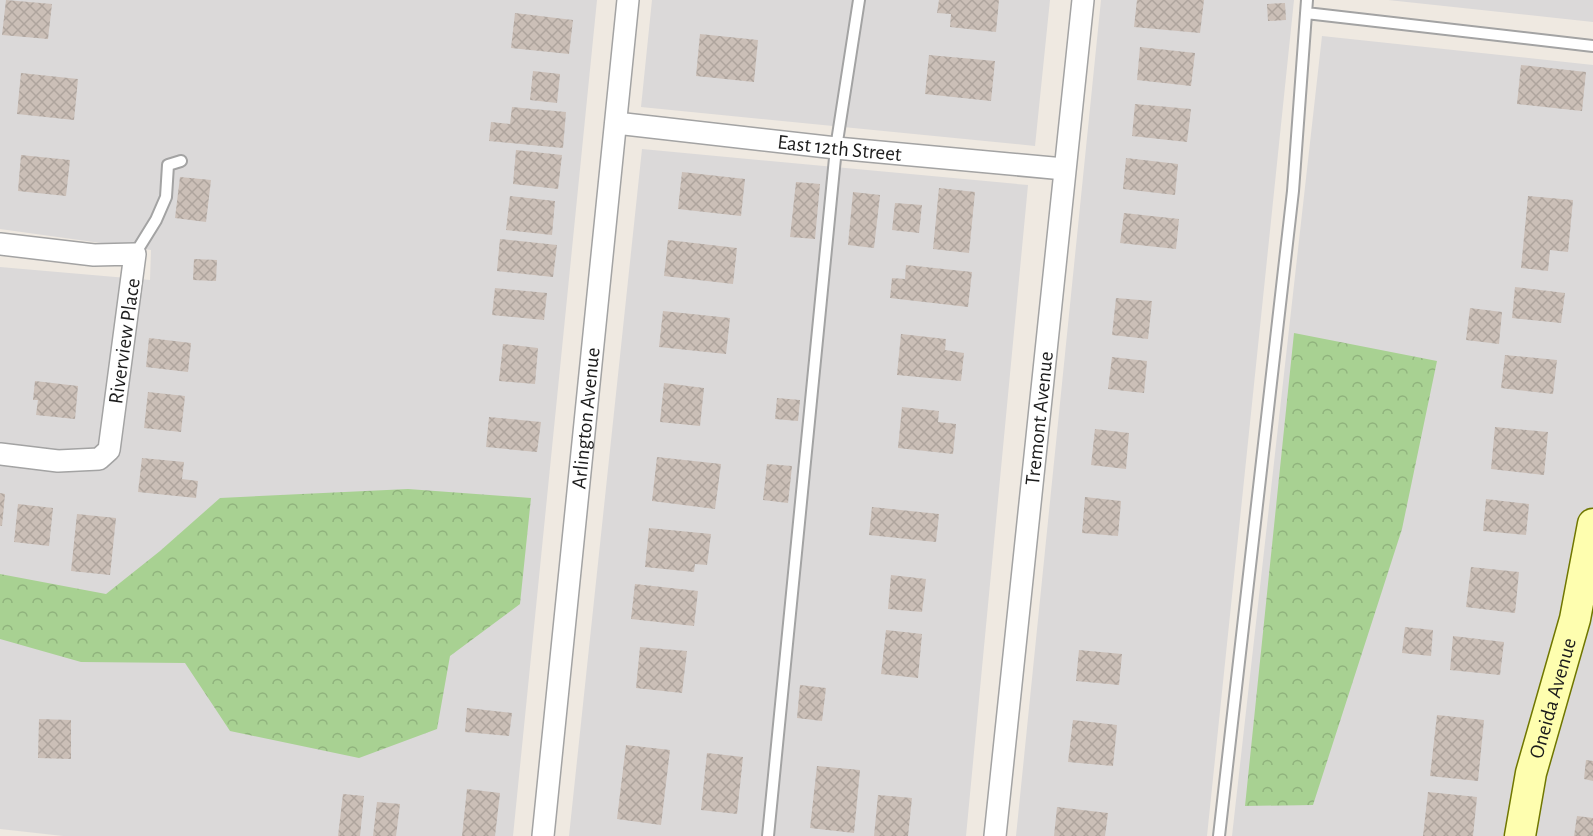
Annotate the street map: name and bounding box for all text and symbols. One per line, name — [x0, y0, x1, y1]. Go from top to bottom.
street label: East 12th Street — [776, 131, 903, 165]
street label: Riverview Place — [105, 277, 144, 405]
street label: Arlington Avenue — [568, 346, 604, 490]
street label: Tremont Avenue — [1022, 350, 1057, 486]
street label: Oneida Avenue — [1526, 635, 1580, 761]

